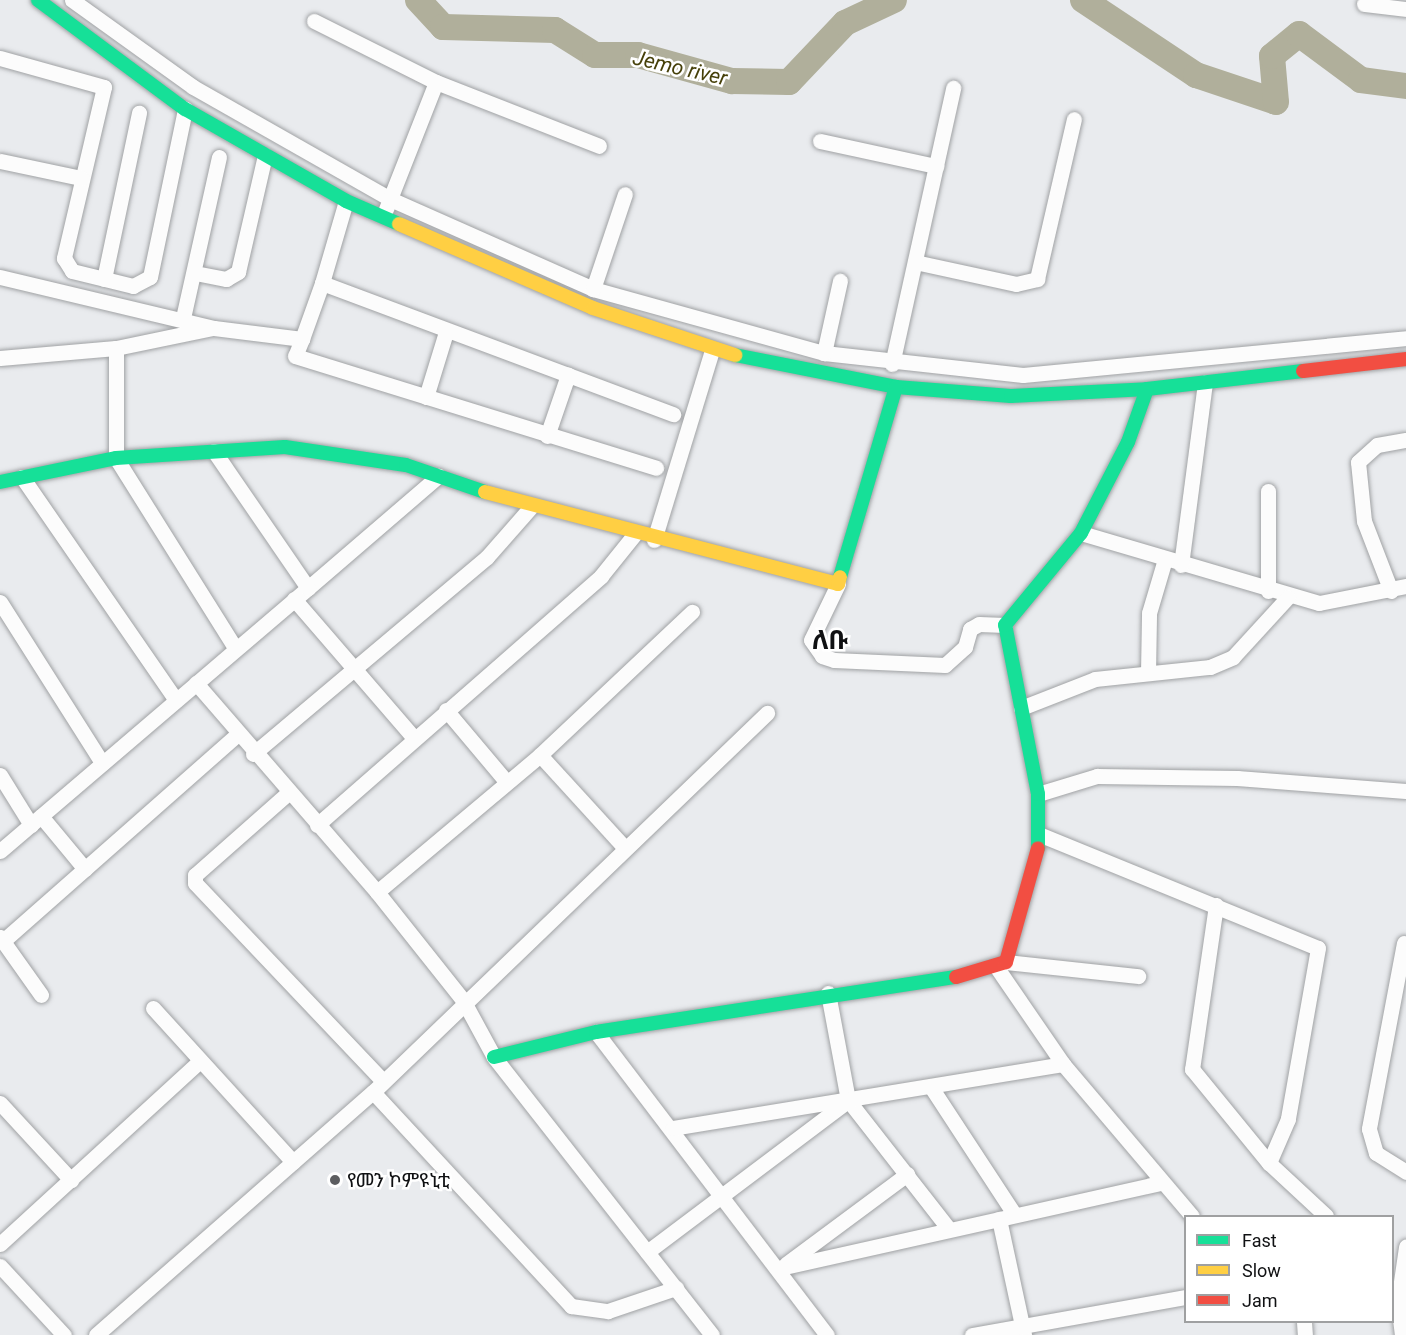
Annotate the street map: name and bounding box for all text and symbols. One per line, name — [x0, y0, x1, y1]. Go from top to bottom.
water label: Jemo river — [630, 45, 730, 91]
district label: ለቡ — [812, 625, 848, 657]
place label: የመን ኮምዩኒቲ — [347, 1168, 450, 1192]
marker: የመን ኮምዩኒቲ — [328, 1173, 342, 1187]
legend — [1184, 1215, 1394, 1323]
text: Fast — [1242, 1230, 1277, 1251]
text: Slow — [1242, 1260, 1281, 1281]
text: Jam — [1242, 1290, 1278, 1311]

